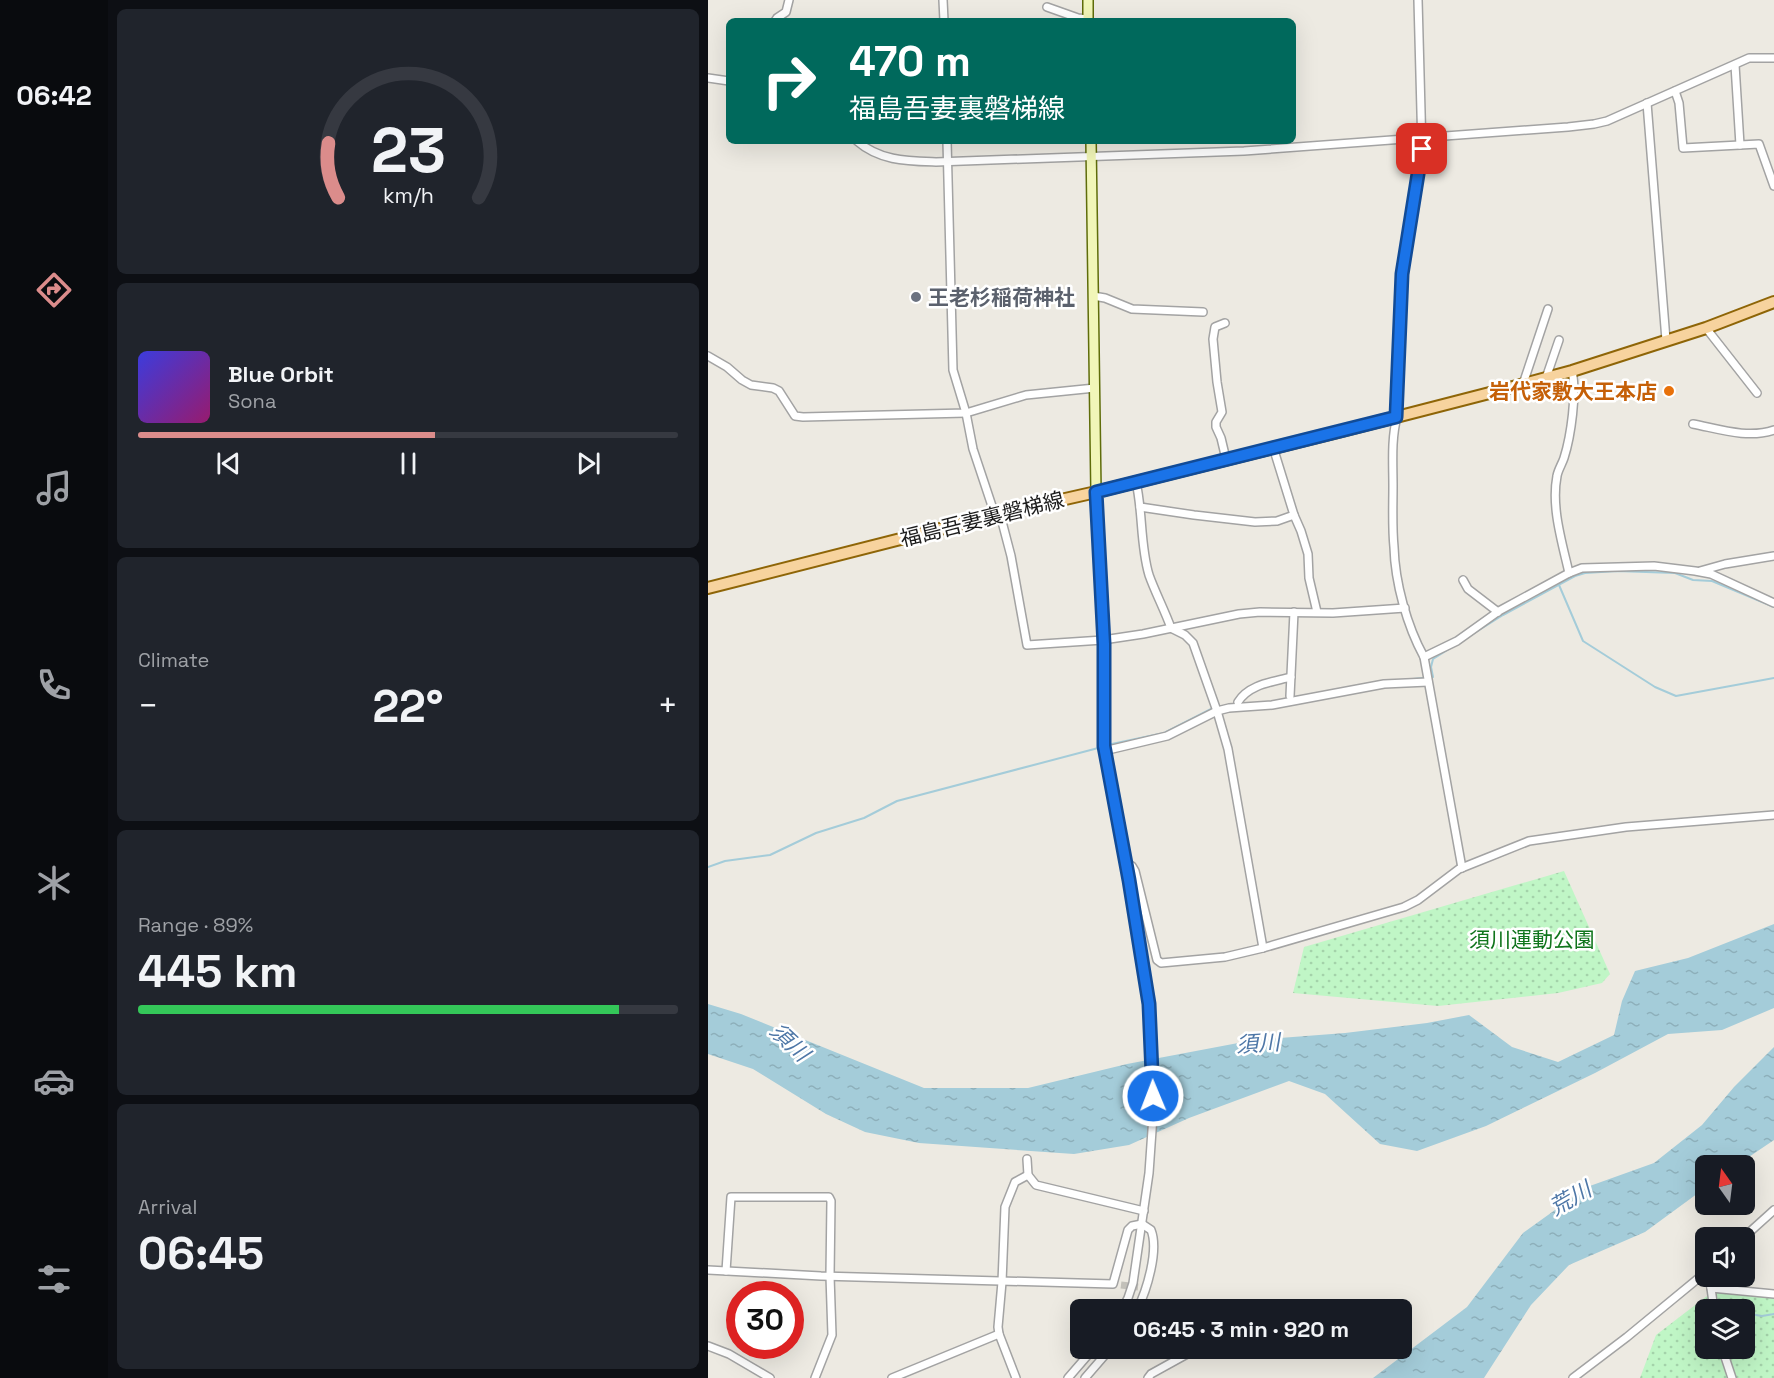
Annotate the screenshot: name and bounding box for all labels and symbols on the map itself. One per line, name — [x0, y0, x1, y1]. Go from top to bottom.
pin — [1396, 123, 1447, 174]
place label: 王老杉稲荷神社 — [928, 284, 1075, 311]
marker: 王老杉稲荷神社 — [909, 290, 923, 304]
place label: 岩代家敷大王本店 — [1489, 378, 1657, 405]
marker: 岩代家敷大王本店 — [1662, 384, 1676, 398]
street label: 福島吾妻裏磐梯線 — [897, 486, 1067, 552]
park label: 須川運動公園 — [1469, 926, 1595, 953]
water label: 須川 — [764, 1017, 817, 1069]
water label: 須川 — [1235, 1027, 1283, 1059]
position arrow — [1121, 1064, 1185, 1128]
north arrow — [1695, 1155, 1755, 1215]
water label: 荒川 — [1544, 1174, 1598, 1221]
speed limit sign: 30 — [726, 1281, 804, 1359]

